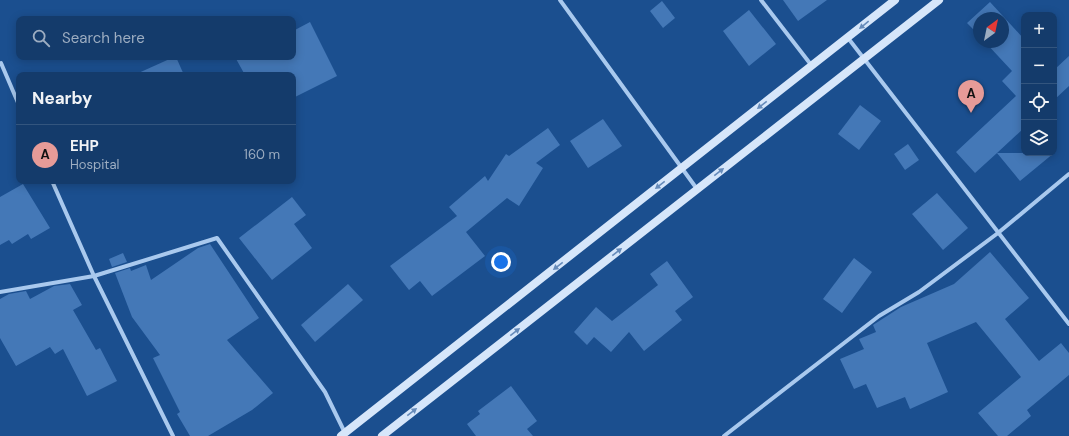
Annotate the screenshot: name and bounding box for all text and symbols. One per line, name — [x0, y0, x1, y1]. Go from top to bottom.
north arrow — [973, 12, 1009, 48]
map controls — [1021, 12, 1057, 156]
button: + — [1021, 12, 1057, 48]
search box — [16, 16, 296, 60]
one-way arrow — [859, 20, 870, 29]
icon: search — [30, 27, 52, 49]
text: Search here — [62, 28, 145, 48]
button: − — [1021, 48, 1057, 84]
pin: A — [958, 80, 984, 113]
button: locate — [1021, 84, 1057, 120]
text: Nearby — [32, 87, 92, 109]
one-way arrow — [757, 101, 768, 109]
button: layers — [1021, 120, 1057, 156]
text: EHP — [70, 136, 99, 156]
text: A — [40, 146, 50, 163]
text: 160 m — [244, 146, 280, 163]
text: Hospital — [70, 156, 119, 173]
one-way arrow — [714, 167, 725, 176]
one-way arrow — [654, 181, 665, 190]
one-way arrow — [612, 247, 623, 256]
your location — [491, 252, 511, 272]
one-way arrow — [552, 261, 563, 270]
one-way arrow — [509, 327, 520, 336]
one-way arrow — [407, 408, 418, 416]

